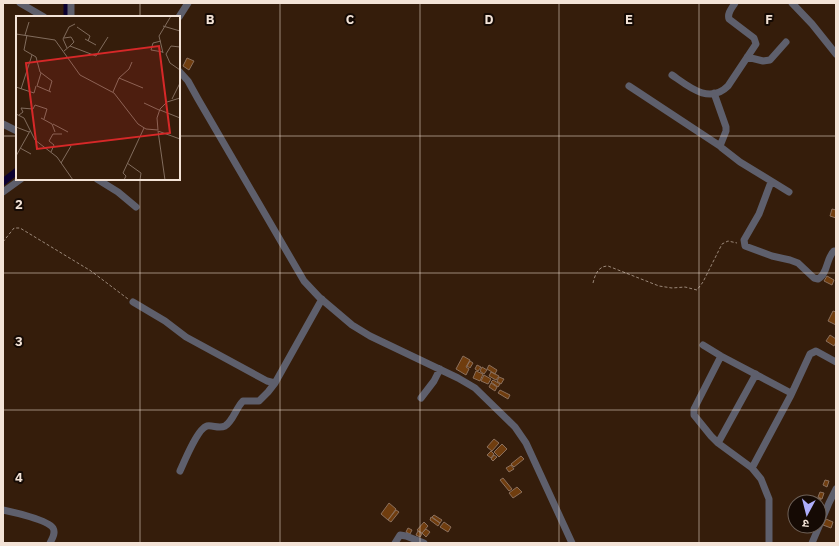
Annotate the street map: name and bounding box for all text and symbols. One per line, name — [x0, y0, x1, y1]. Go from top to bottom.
text: B — [206, 11, 215, 28]
text: C — [346, 11, 355, 28]
text: D — [484, 11, 494, 28]
text: E — [625, 11, 633, 28]
text: F — [765, 11, 773, 28]
inset map — [16, 16, 180, 180]
text: 2 — [15, 196, 23, 213]
text: 3 — [15, 333, 23, 350]
text: 4 — [15, 469, 23, 486]
north arrow — [787, 494, 827, 534]
text: उ — [801, 517, 810, 531]

